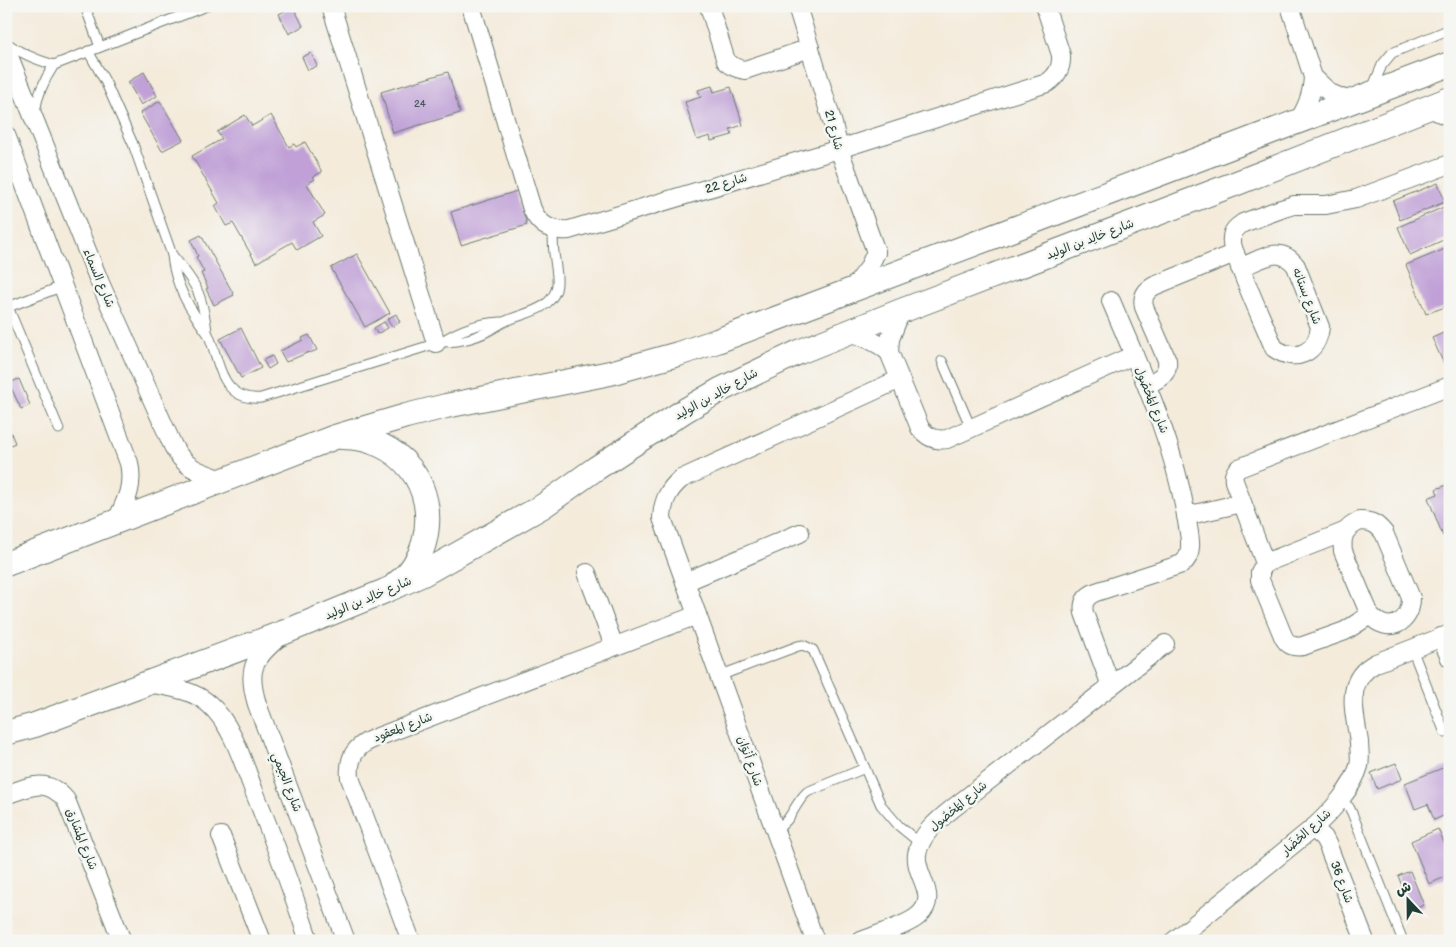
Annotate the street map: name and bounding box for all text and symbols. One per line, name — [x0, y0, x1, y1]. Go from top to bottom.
house number: 24 — [414, 98, 426, 110]
street label: شارع 21 — [820, 108, 846, 152]
street label: شارع 22 — [703, 170, 749, 198]
street label: شارع خالِد بن الوليد — [1044, 216, 1137, 264]
street label: شارع السماء — [78, 246, 118, 310]
street label: شارع بستانه — [1288, 266, 1324, 327]
street label: شارع خالِد بن الوليد — [672, 365, 761, 424]
street label: شارع المَحْصُول — [1130, 365, 1172, 436]
street label: شارع خالِد بن الوليد — [323, 573, 414, 624]
street label: شارع المعقود — [372, 709, 435, 746]
street label: شارع أَنْوَان — [733, 733, 768, 789]
street label: شارع الجيمي — [265, 750, 305, 815]
street label: شارع المَحْصُول — [926, 778, 991, 836]
street label: شارع المشارق — [61, 806, 101, 873]
street label: شارع الحْضَار — [1277, 806, 1335, 860]
street label: شارع 36 — [1326, 859, 1356, 906]
north arrow — [1384, 874, 1434, 924]
text: ش — [1393, 878, 1414, 899]

